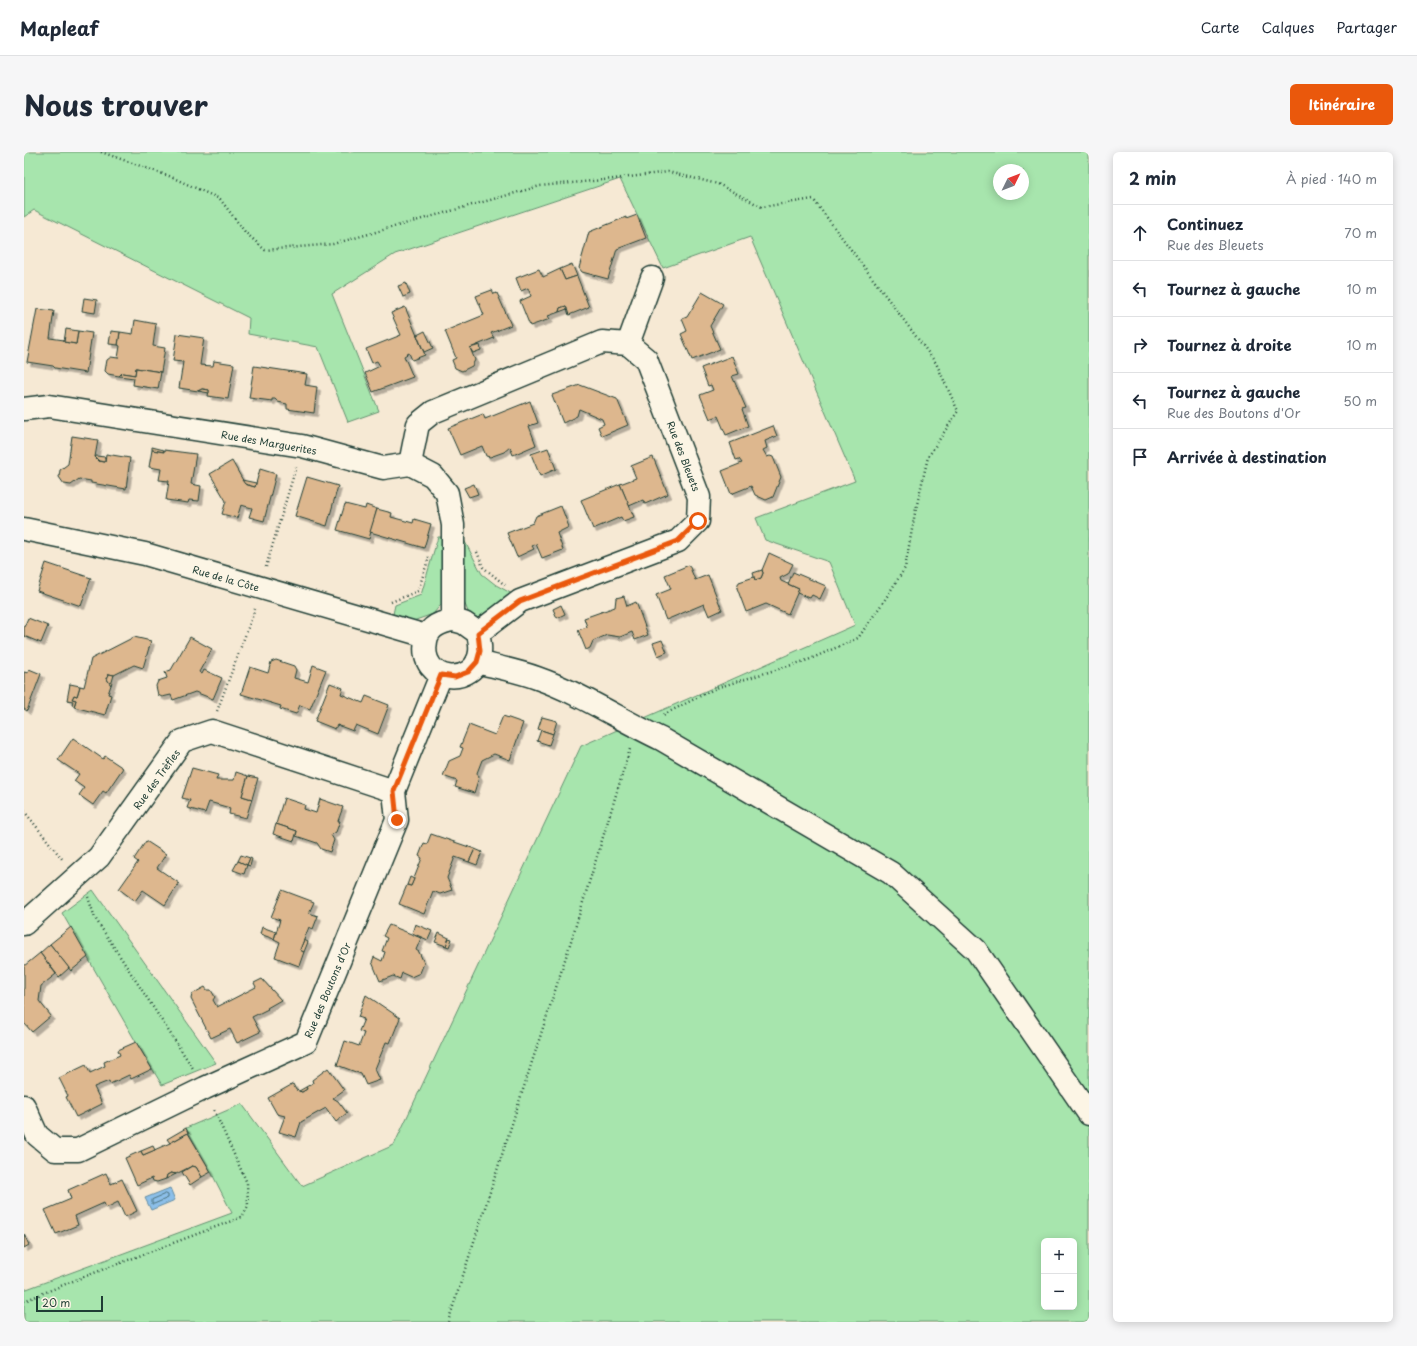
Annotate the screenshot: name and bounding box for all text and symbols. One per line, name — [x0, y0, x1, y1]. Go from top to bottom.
text: Mapleaf — [20, 14, 98, 42]
text: Carte — [1201, 17, 1240, 38]
text: Calques — [1262, 17, 1314, 38]
text: Partager — [1336, 17, 1397, 38]
text: Nous trouver — [24, 83, 208, 126]
button: Itinéraire — [1290, 84, 1393, 125]
north arrow — [993, 164, 1029, 200]
text: 2 min — [1129, 165, 1176, 191]
text: À pied · 140 m — [1286, 169, 1377, 188]
text: Continuez — [1167, 212, 1243, 235]
icon: ahead — [1129, 222, 1151, 244]
text: 70 m — [1344, 223, 1377, 242]
text: Rue des Bleuets — [1167, 235, 1264, 254]
text: Tournez à gauche — [1167, 277, 1301, 300]
icon: left — [1129, 278, 1151, 300]
text: 10 m — [1347, 279, 1377, 298]
text: Tournez à droite — [1167, 333, 1292, 356]
icon: right — [1129, 334, 1151, 356]
text: 10 m — [1347, 335, 1377, 354]
text: Tournez à gauche — [1167, 380, 1301, 403]
icon: left — [1129, 390, 1151, 412]
text: 50 m — [1343, 391, 1377, 410]
text: Rue des Boutons d'Or — [1167, 403, 1300, 422]
street label: Rue des Bleuets — [664, 419, 704, 494]
street label: Rue des Marguerites — [220, 426, 318, 458]
text: Arrivée à destination — [1167, 445, 1327, 468]
icon: arrive — [1129, 446, 1151, 468]
route start — [689, 512, 707, 530]
street label: Rue de la Côte — [191, 561, 261, 595]
street label: Rue des Trèfles — [129, 745, 183, 812]
route end — [388, 811, 406, 829]
street label: Rue des Boutons d'Or — [300, 939, 354, 1040]
map controls — [1041, 1238, 1077, 1310]
button: + — [1041, 1238, 1077, 1274]
button: − — [1041, 1274, 1077, 1310]
scale bar — [36, 1294, 103, 1313]
text: 20 m — [42, 1294, 70, 1311]

